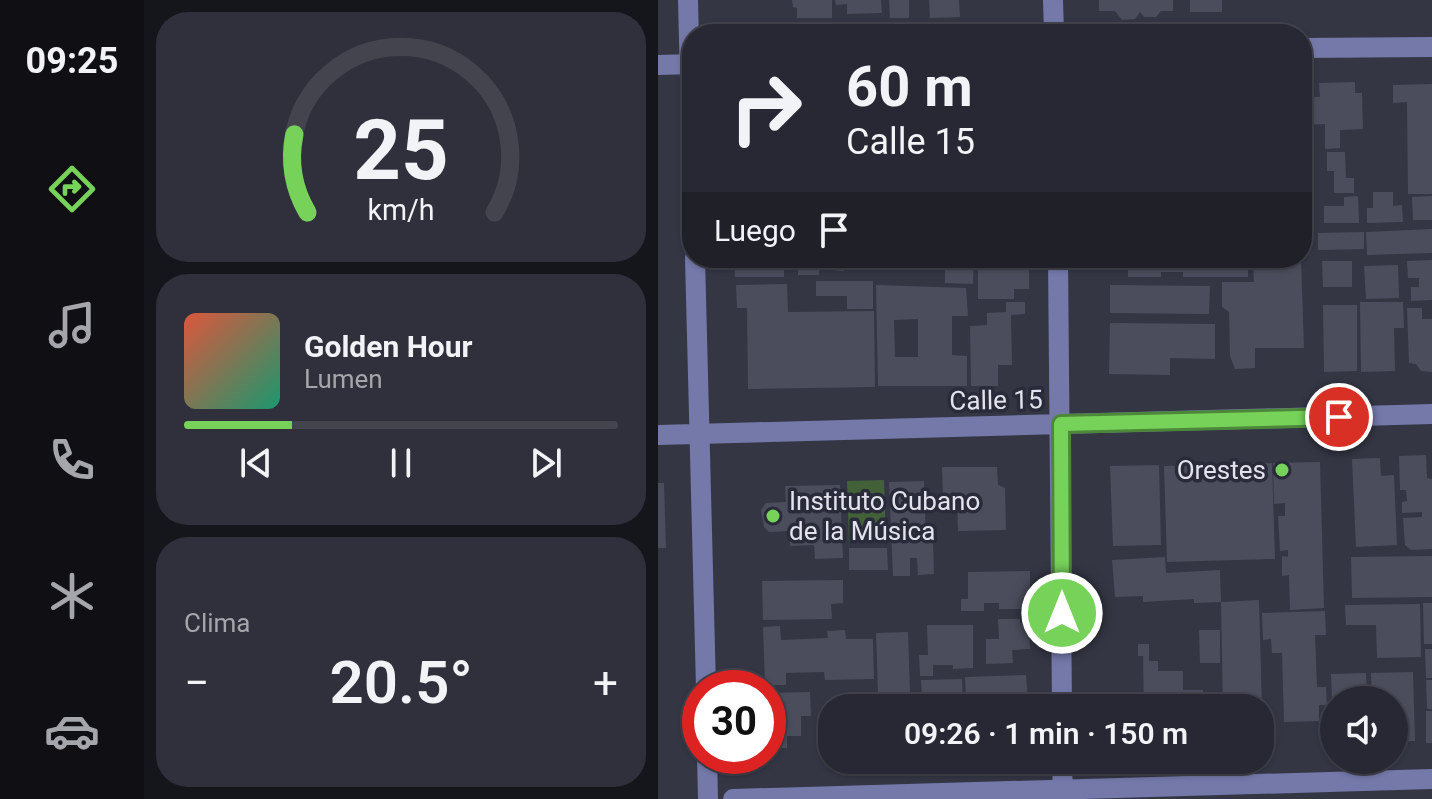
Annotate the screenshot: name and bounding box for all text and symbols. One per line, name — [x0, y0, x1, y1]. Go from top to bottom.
text: 09:25 — [26, 40, 118, 82]
text: 60 m — [846, 54, 973, 120]
icon: right — [714, 56, 818, 160]
text: 25 — [353, 102, 449, 199]
text: Calle 15 — [846, 121, 975, 163]
icon: directions — [44, 161, 100, 217]
text: km/h — [367, 193, 435, 227]
icon: arrive — [812, 208, 856, 252]
text: Luego — [714, 213, 796, 248]
icon: music — [44, 297, 100, 353]
text: Golden Hour — [304, 329, 473, 364]
text: Lumen — [304, 364, 383, 394]
pin — [1305, 383, 1373, 451]
street label: Calle 15 — [949, 384, 1043, 416]
icon: arrive — [1317, 395, 1361, 439]
icon: phone — [44, 432, 100, 488]
icon: previous — [234, 441, 278, 485]
icon: pause — [379, 441, 423, 485]
icon: next — [524, 441, 568, 485]
place label: Orestes — [1177, 455, 1266, 485]
marker: Orestes — [1273, 461, 1291, 479]
place label: Instituto Cubano de la Música — [789, 486, 980, 546]
marker: Instituto Cubano de la Música — [764, 507, 782, 525]
icon: climate — [44, 568, 100, 624]
position arrow — [1020, 571, 1104, 655]
text: Clima — [184, 608, 251, 638]
text: 20.5° — [330, 647, 473, 718]
text: − — [184, 657, 209, 709]
text: + — [593, 657, 618, 709]
speed limit sign: 30 — [682, 670, 786, 774]
map controls — [1320, 686, 1408, 774]
button: sound — [1320, 686, 1408, 774]
icon: car — [44, 703, 100, 759]
text: 09:26 · 1 min · 150 m — [904, 716, 1188, 751]

